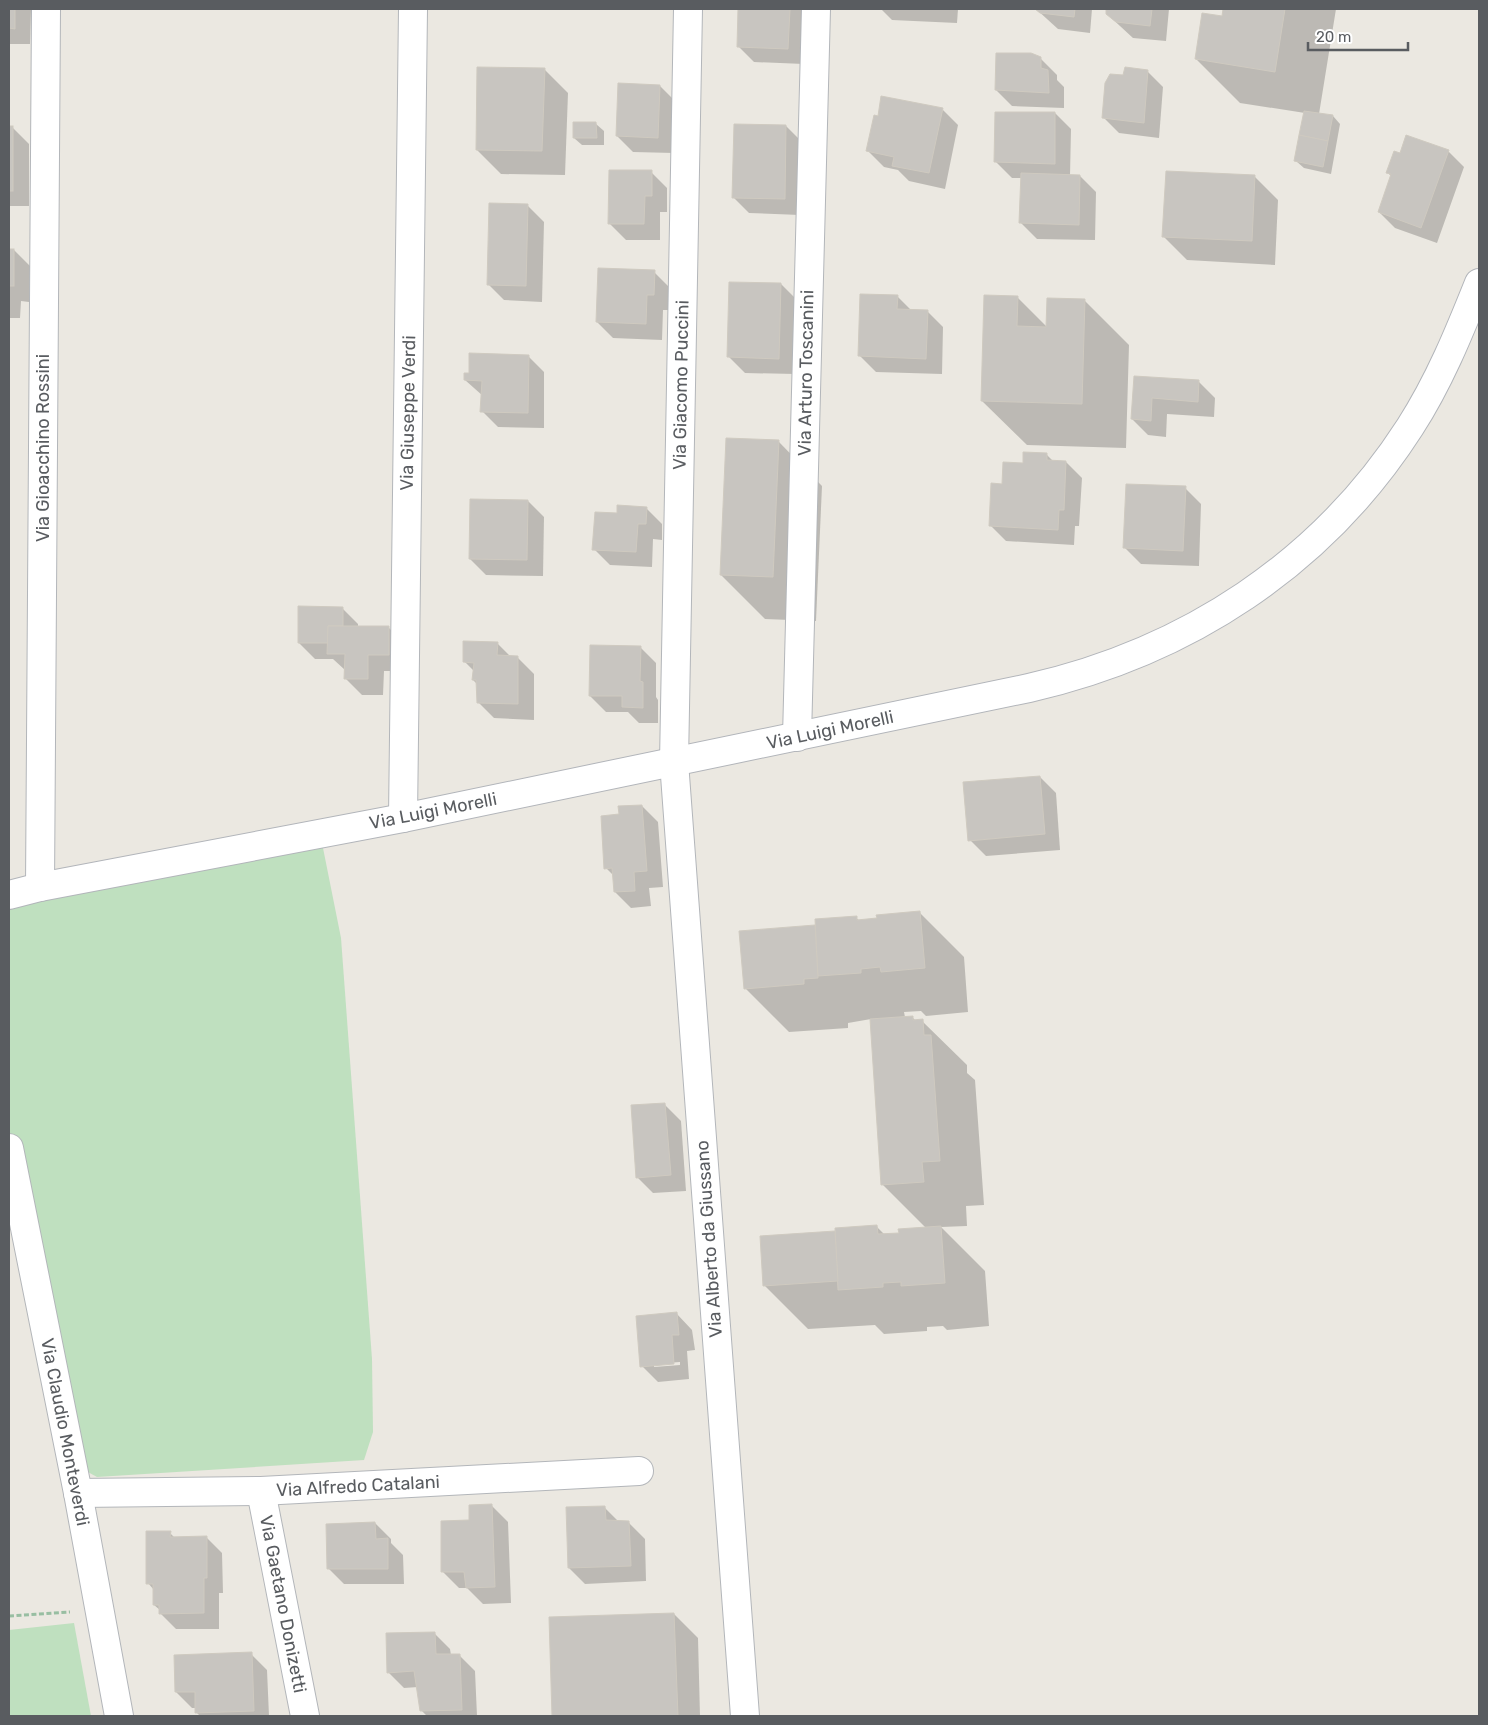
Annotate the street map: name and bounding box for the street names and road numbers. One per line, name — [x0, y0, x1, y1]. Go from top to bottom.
street label: Via Arturo Toscanini — [794, 290, 818, 456]
street label: Via Giacomo Puccini — [669, 300, 693, 470]
street label: Via Giuseppe Verdi — [396, 335, 420, 491]
street label: Via Gioacchino Rossini — [32, 354, 54, 542]
street label: Via Luigi Morelli — [764, 706, 896, 754]
street label: Via Luigi Morelli — [367, 788, 499, 834]
street label: Via Alberto da Giussano — [691, 1140, 727, 1338]
street label: Via Claudio Monteverdi — [36, 1336, 94, 1528]
street label: Via Alfredo Catalani — [276, 1471, 440, 1501]
street label: Via Gaetano Donizetti — [255, 1513, 311, 1695]

